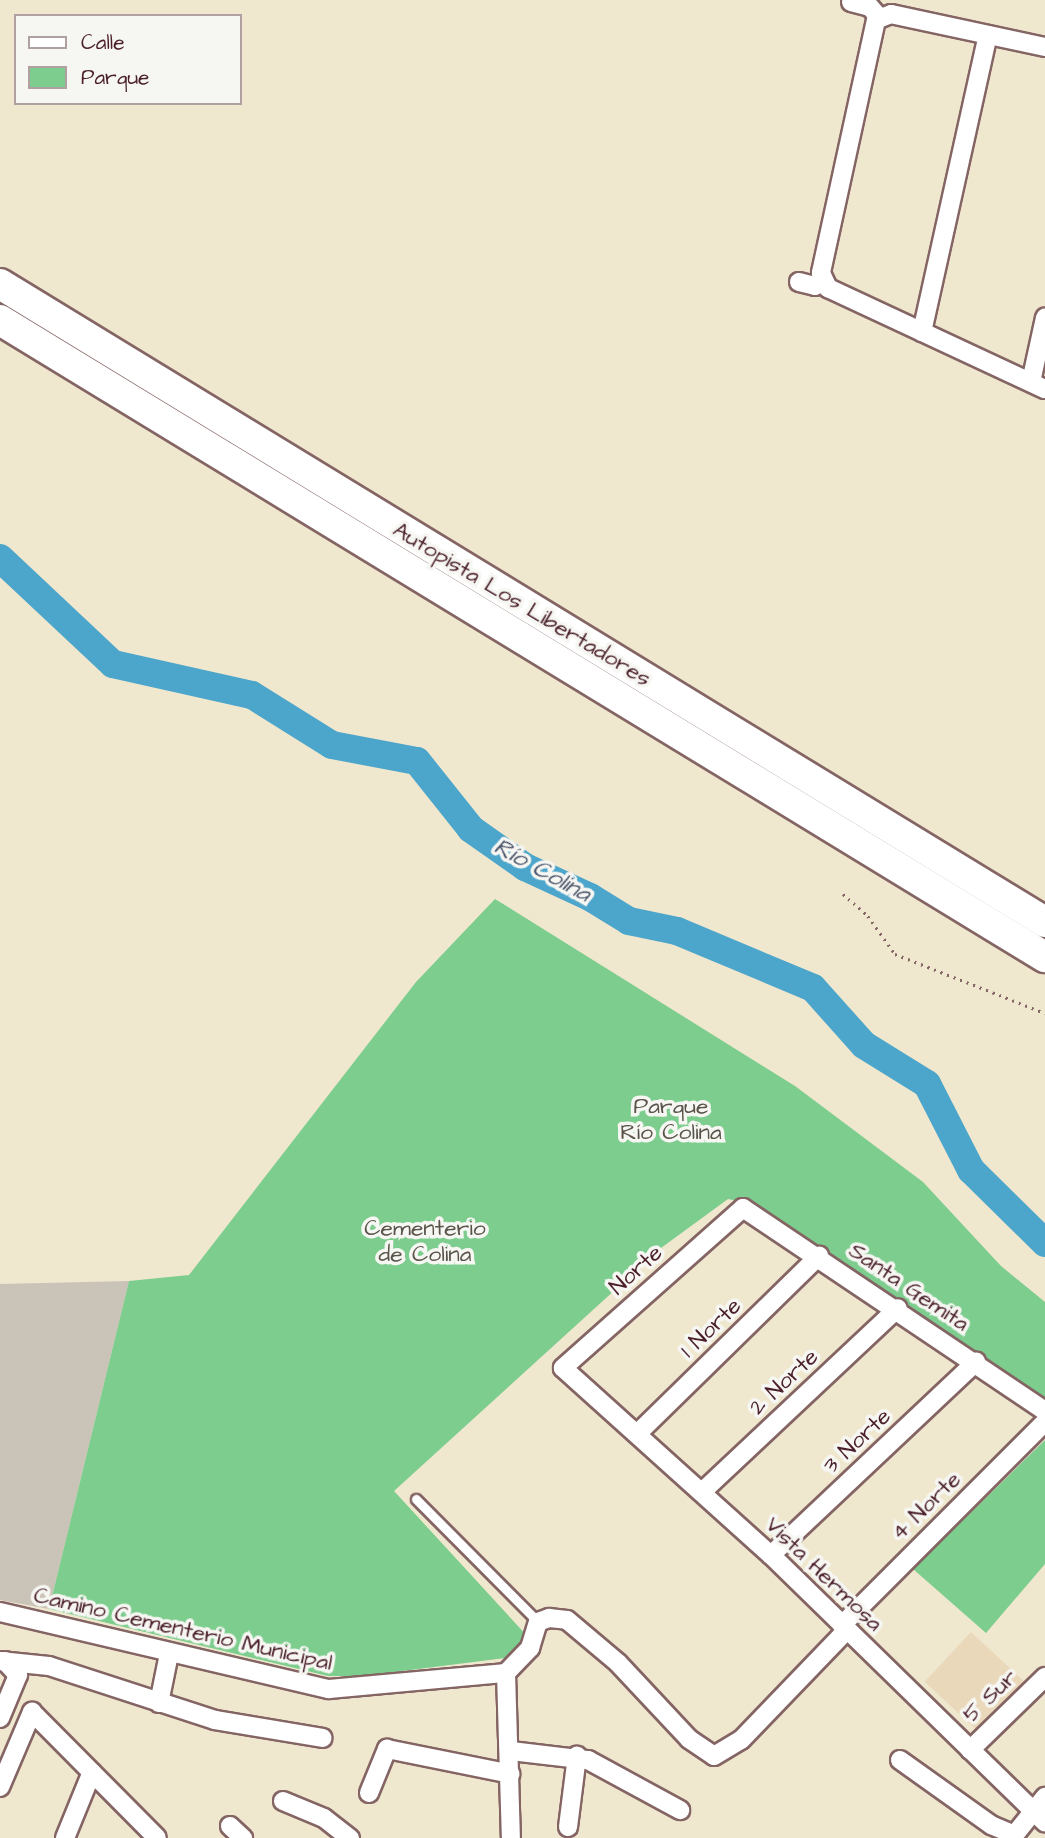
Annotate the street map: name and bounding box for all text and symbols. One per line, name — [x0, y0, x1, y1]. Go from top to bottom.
legend — [14, 14, 242, 105]
text: Calle — [81, 28, 125, 57]
text: Parque — [81, 63, 149, 92]
street label: Autopista Los Libertadores — [388, 516, 656, 692]
water label: Río Colina — [489, 833, 595, 909]
park label: Parque Río Colina — [620, 1092, 722, 1146]
park label: Cementerio de Colina — [364, 1214, 486, 1268]
street label: Santa Gemita — [844, 1237, 974, 1337]
street label: Norte — [604, 1239, 668, 1301]
street label: 1 Norte — [675, 1292, 747, 1364]
street label: 2 Norte — [744, 1343, 824, 1421]
street label: 3 Norte — [817, 1403, 897, 1479]
street label: 4 Norte — [886, 1466, 966, 1546]
street label: Vista Hermosa — [759, 1511, 889, 1637]
street label: Camino Cementerio Municipal — [31, 1581, 335, 1677]
street label: 5 Sur — [957, 1664, 1023, 1728]

